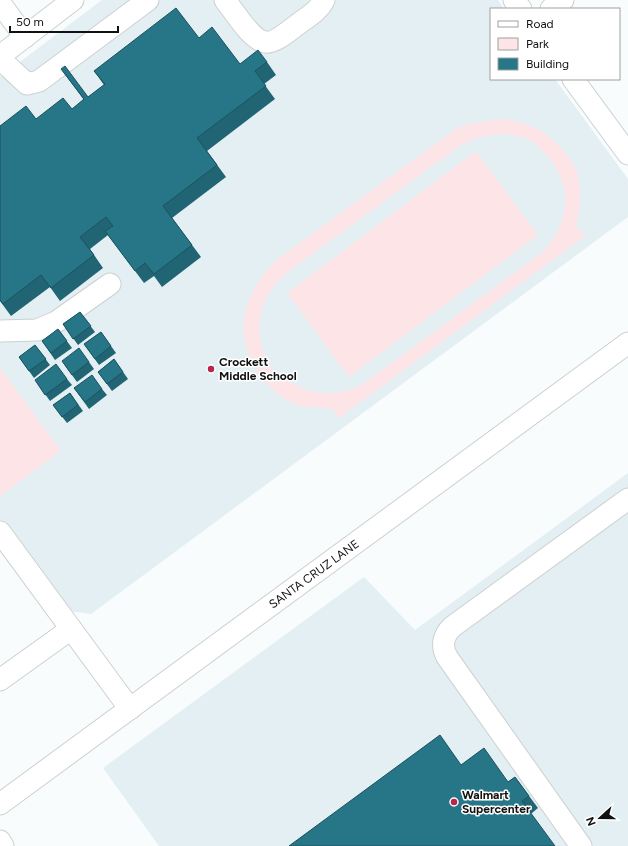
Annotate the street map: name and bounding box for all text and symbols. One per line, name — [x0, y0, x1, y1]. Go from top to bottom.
scale bar — [10, 8, 118, 34]
legend — [490, 8, 620, 80]
text: 50 m — [16, 15, 44, 29]
text: Road — [526, 17, 554, 31]
text: Park — [526, 37, 549, 51]
text: Building — [526, 57, 569, 71]
place label: Crockett Middle School — [219, 355, 297, 383]
marker: Crockett Middle School — [206, 364, 216, 374]
street label: SANTA CRUZ LANE — [266, 537, 362, 611]
place label: Walmart Supercenter — [462, 788, 531, 816]
marker: Walmart Supercenter — [449, 797, 459, 807]
north arrow — [580, 798, 620, 838]
text: N — [584, 815, 599, 828]

